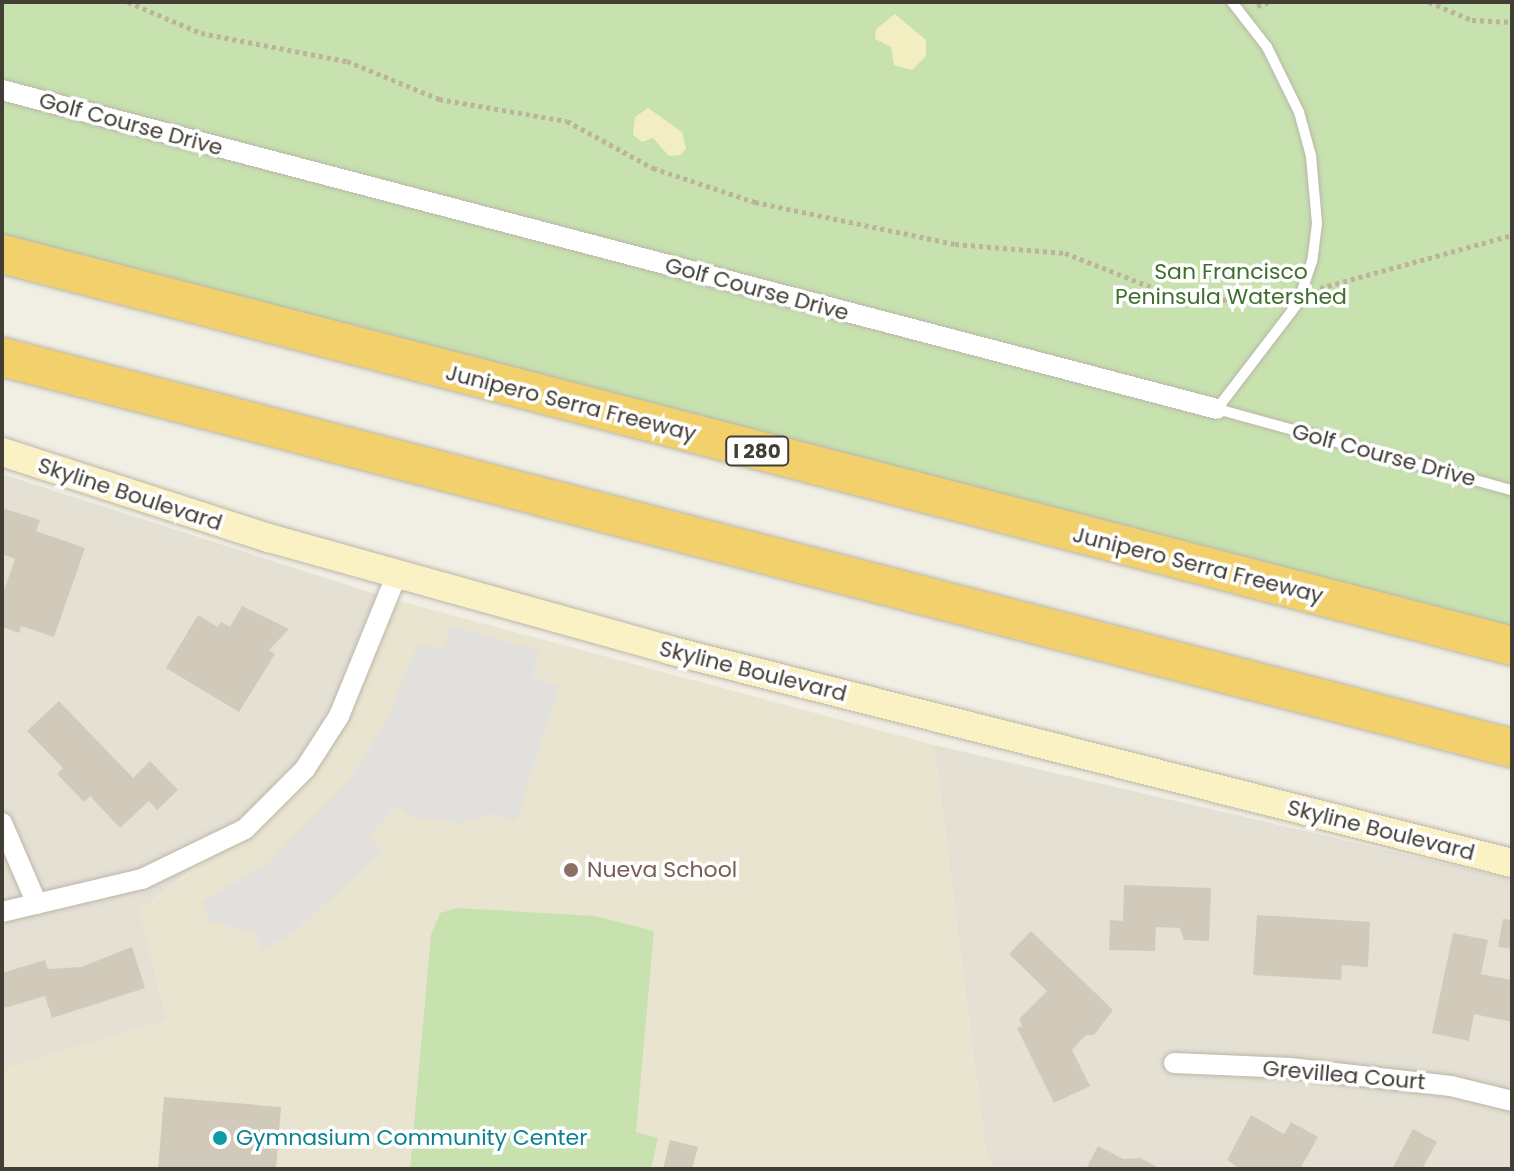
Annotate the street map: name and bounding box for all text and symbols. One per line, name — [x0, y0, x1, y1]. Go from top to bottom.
street label: Golf Course Drive — [36, 87, 226, 161]
street label: Golf Course Drive — [662, 252, 852, 326]
park label: San Francisco Peninsula Watershed — [1115, 258, 1347, 310]
street label: Junipero Serra Freeway — [443, 359, 699, 447]
street label: Golf Course Drive — [1289, 418, 1479, 492]
road number: I 280 — [725, 435, 789, 467]
street label: Skyline Boulevard — [35, 452, 225, 536]
street label: Junipero Serra Freeway — [1070, 521, 1326, 609]
street label: Skyline Boulevard — [657, 635, 849, 707]
street label: Skyline Boulevard — [1285, 794, 1477, 866]
place label: Nueva School — [587, 857, 737, 883]
marker: Nueva School — [562, 861, 580, 879]
street label: Grevillea Court — [1262, 1055, 1426, 1095]
place label: Gymnasium Community Center — [236, 1125, 587, 1151]
marker: Gymnasium Community Center — [211, 1129, 229, 1147]

